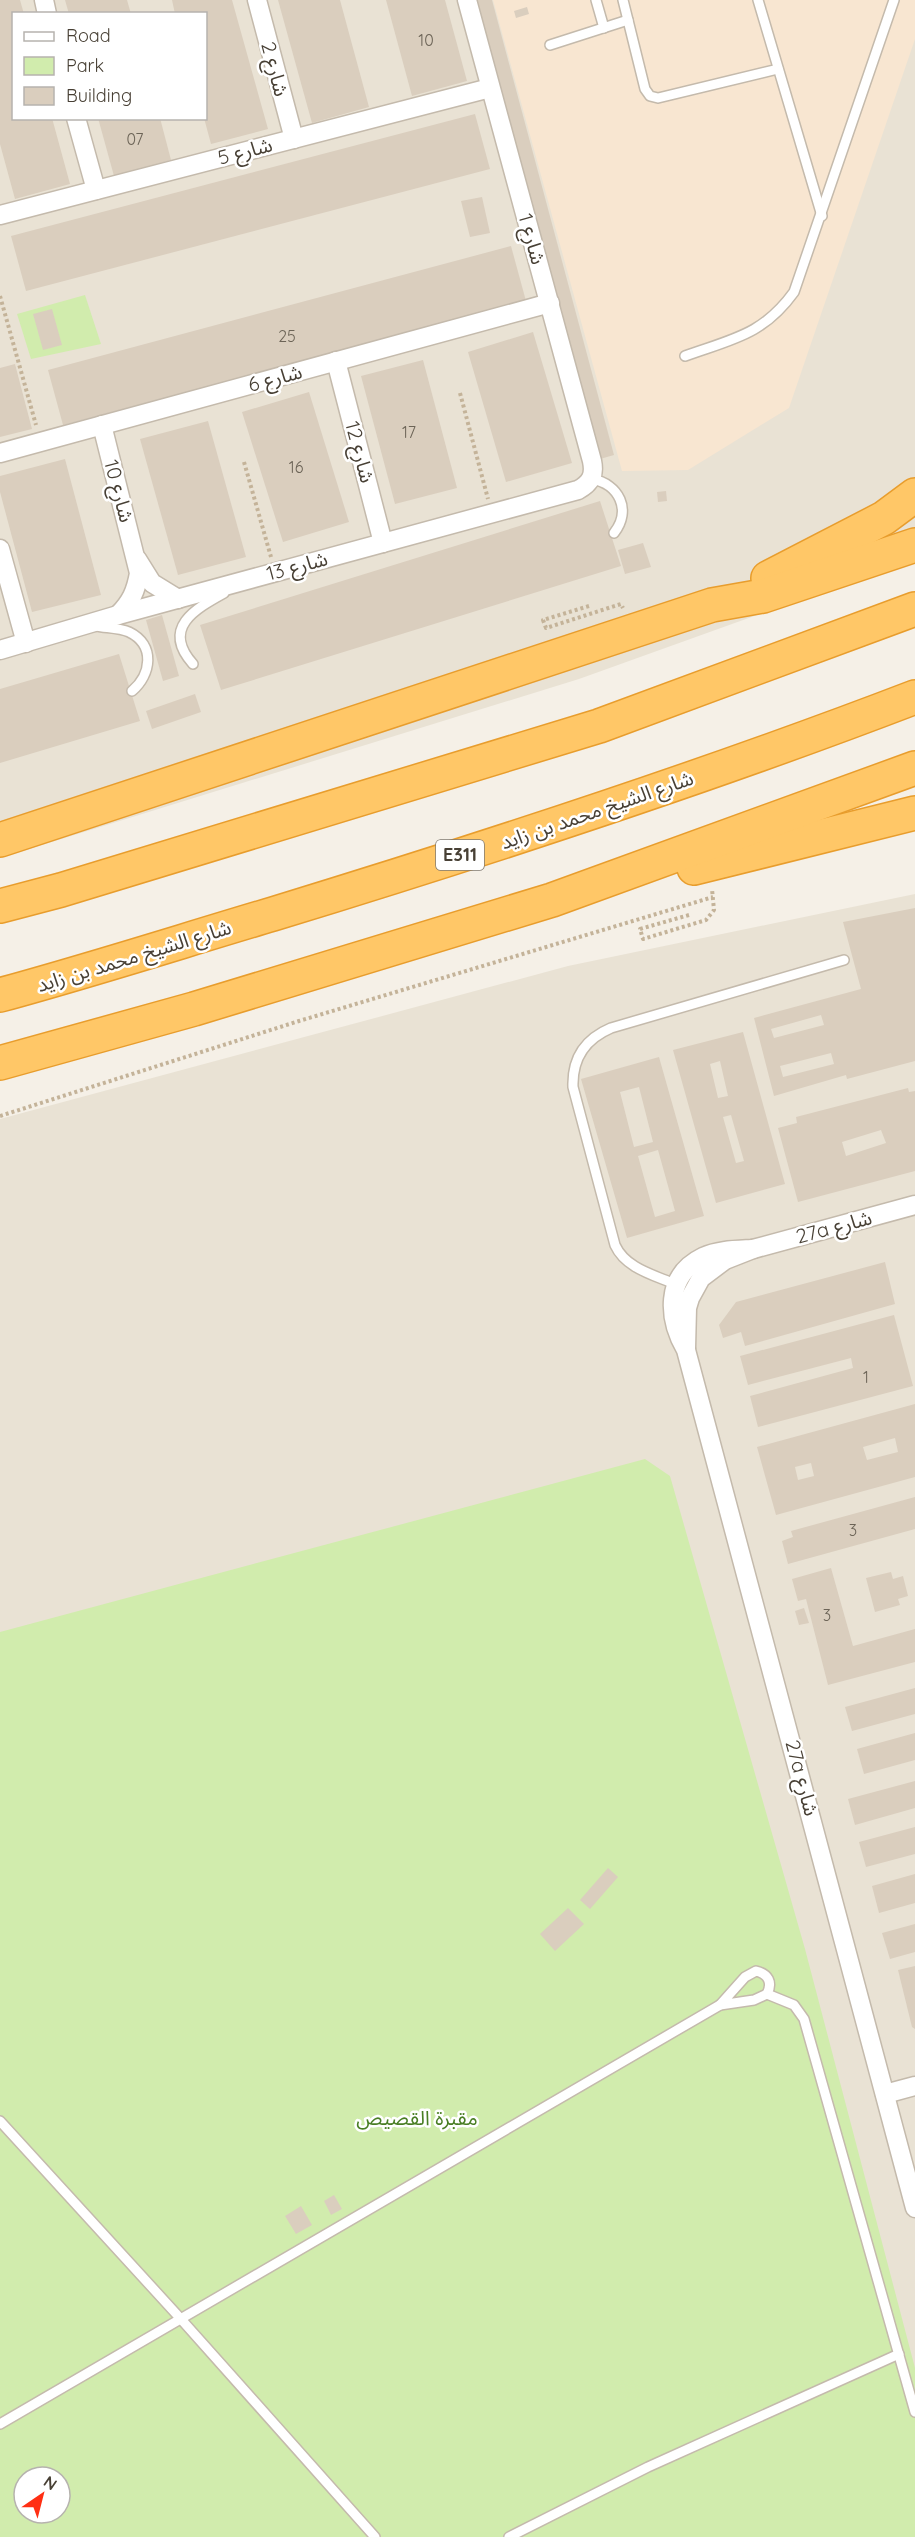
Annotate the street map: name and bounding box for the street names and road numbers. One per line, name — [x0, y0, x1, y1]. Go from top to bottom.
street label: شارع 2 — [253, 39, 295, 100]
street label: شارع 5 — [215, 131, 276, 173]
street label: شارع 1 — [510, 210, 552, 268]
street label: شارع 6 — [245, 358, 306, 400]
street label: شارع 12 — [337, 418, 381, 486]
street label: شارع 10 — [96, 457, 140, 526]
street label: شارع 13 — [264, 545, 331, 589]
street label: شارع الشيخ محمد بن زايد — [497, 765, 697, 857]
road number: E311 — [436, 840, 484, 870]
street label: شارع الشيخ محمد بن زايد — [34, 914, 235, 1000]
street label: 27a شارع — [793, 1204, 875, 1252]
street label: 27a شارع — [777, 1737, 825, 1819]

